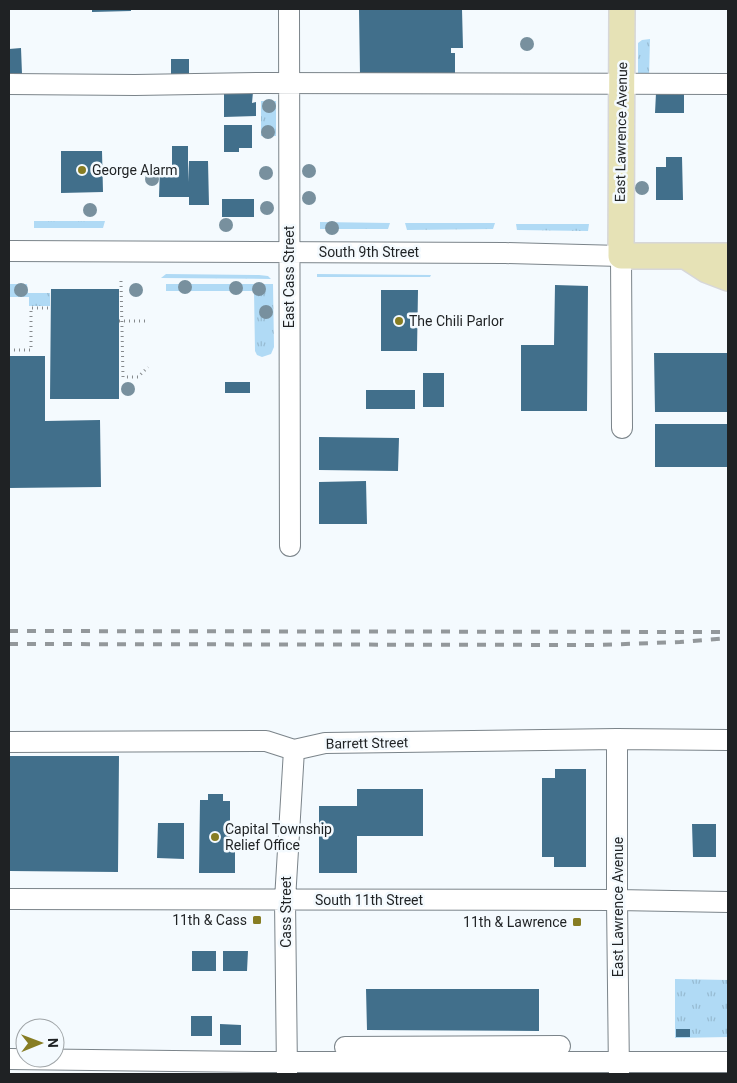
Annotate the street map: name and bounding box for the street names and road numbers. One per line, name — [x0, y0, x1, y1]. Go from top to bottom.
street label: East Lawrence Avenue — [612, 62, 630, 202]
street label: East Cass Street — [281, 225, 297, 328]
street label: South 9th Street — [319, 244, 420, 260]
street label: Barrett Street — [326, 734, 409, 752]
street label: East Lawrence Avenue — [610, 837, 626, 977]
street label: Cass Street — [278, 876, 294, 948]
street label: South 11th Street — [315, 892, 424, 908]

